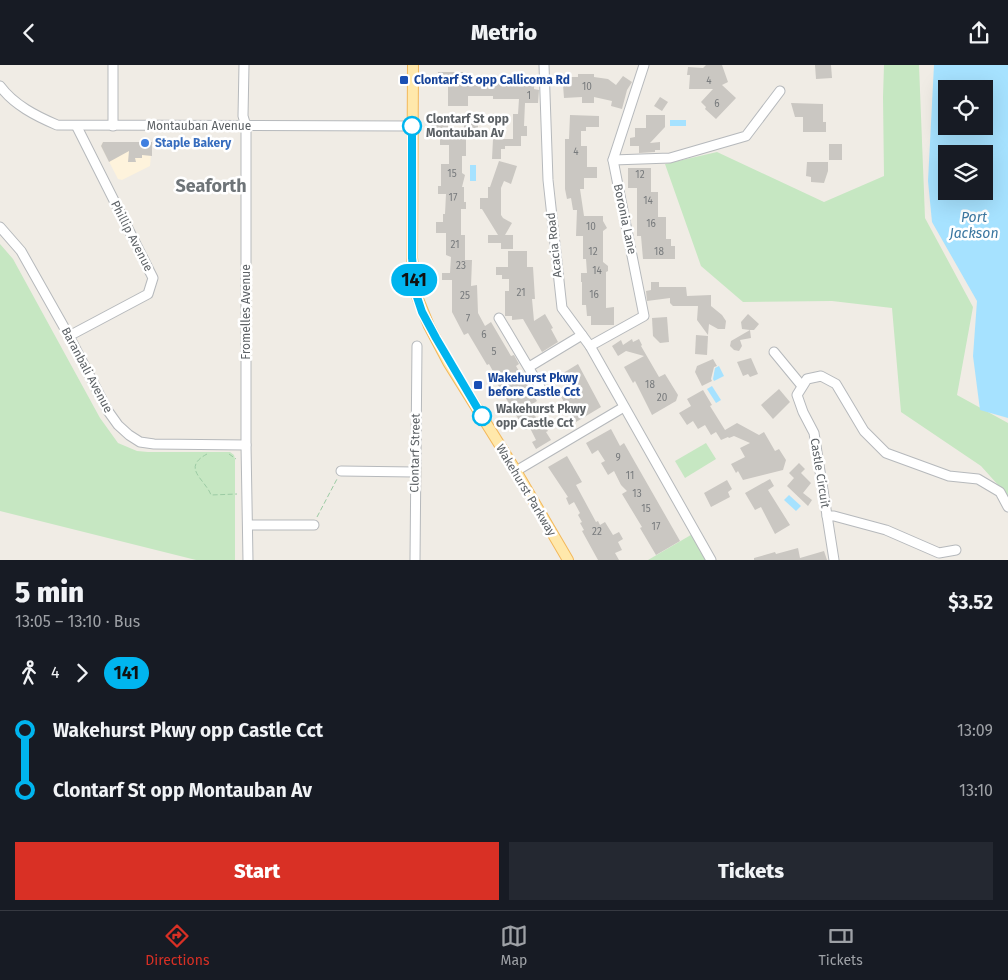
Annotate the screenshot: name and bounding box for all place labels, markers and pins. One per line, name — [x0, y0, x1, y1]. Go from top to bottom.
place label: Clontarf St opp Callicoma Rd — [414, 73, 570, 87]
marker: Clontarf St opp Callicoma Rd — [398, 74, 410, 86]
place label: Clontarf St opp Montauban Av — [426, 112, 509, 140]
marker: Clontarf St opp Montauban Av — [402, 116, 422, 136]
place label: Staple Bakery — [155, 136, 232, 150]
marker: Staple Bakery — [139, 137, 151, 149]
place label: Wakehurst Pkwy before Castle Cct — [488, 371, 581, 399]
marker: Wakehurst Pkwy before Castle Cct — [472, 379, 484, 391]
place label: Wakehurst Pkwy opp Castle Cct — [496, 402, 587, 430]
marker: Wakehurst Pkwy opp Castle Cct — [472, 406, 492, 426]

